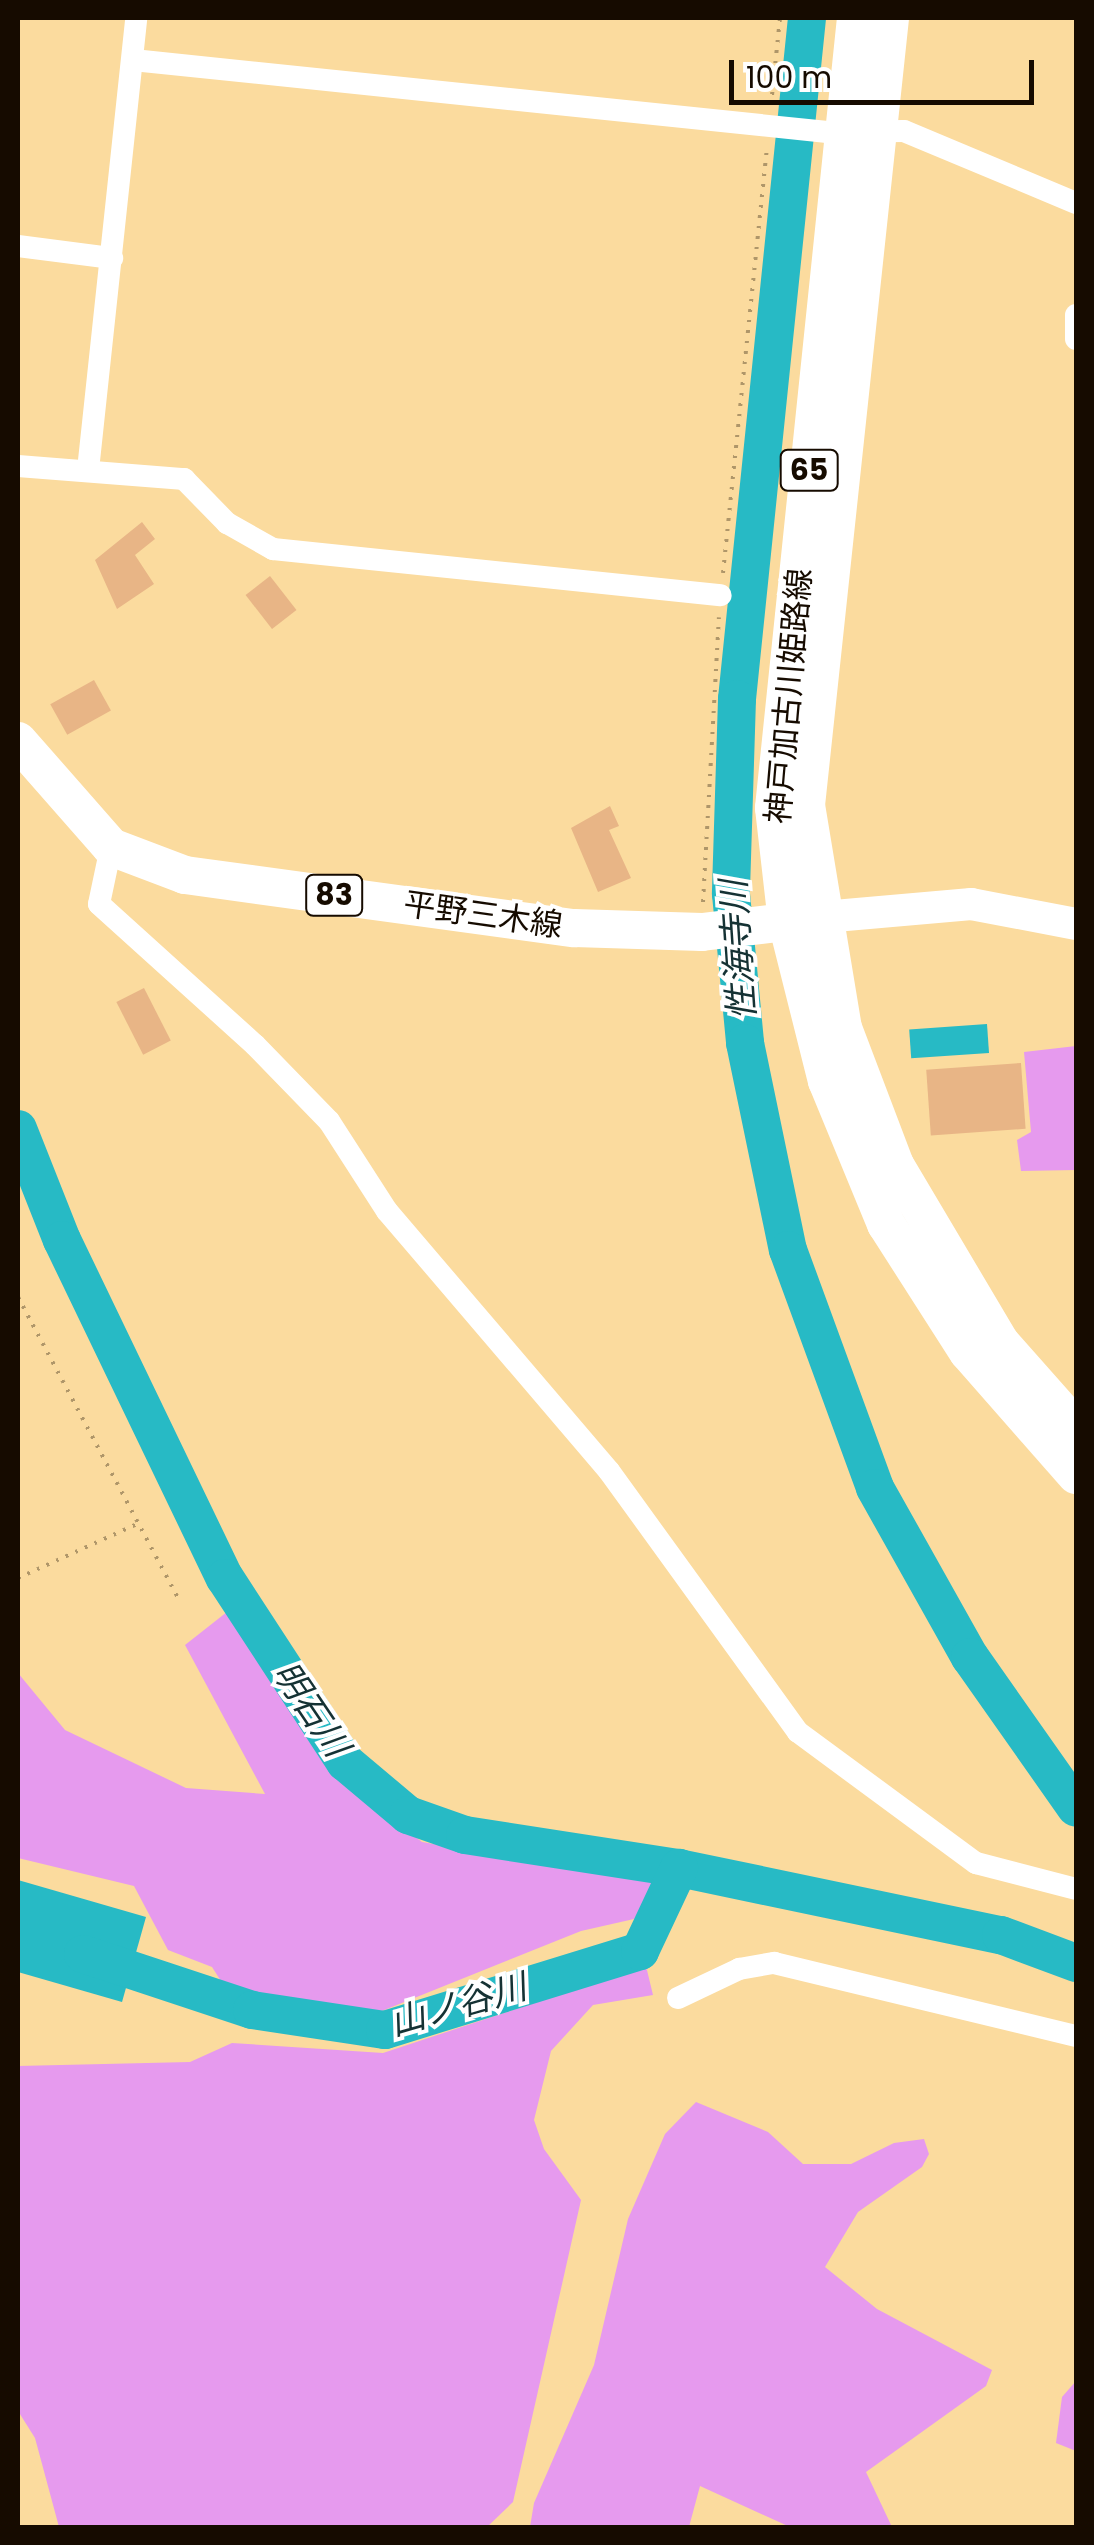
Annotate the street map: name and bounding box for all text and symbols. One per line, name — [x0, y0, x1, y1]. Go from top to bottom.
scale bar — [734, 40, 1039, 102]
text: 100 m — [746, 56, 832, 99]
road number: 65 — [779, 445, 839, 495]
street label: 神戸加古川姫路線 — [759, 567, 819, 825]
road number: 83 — [304, 870, 364, 920]
water label: 性海寺川 — [712, 879, 764, 1021]
street label: 平野三木線 — [401, 885, 565, 945]
water label: 明石川 — [264, 1654, 358, 1764]
water label: 山ノ谷川 — [385, 1966, 531, 2044]

